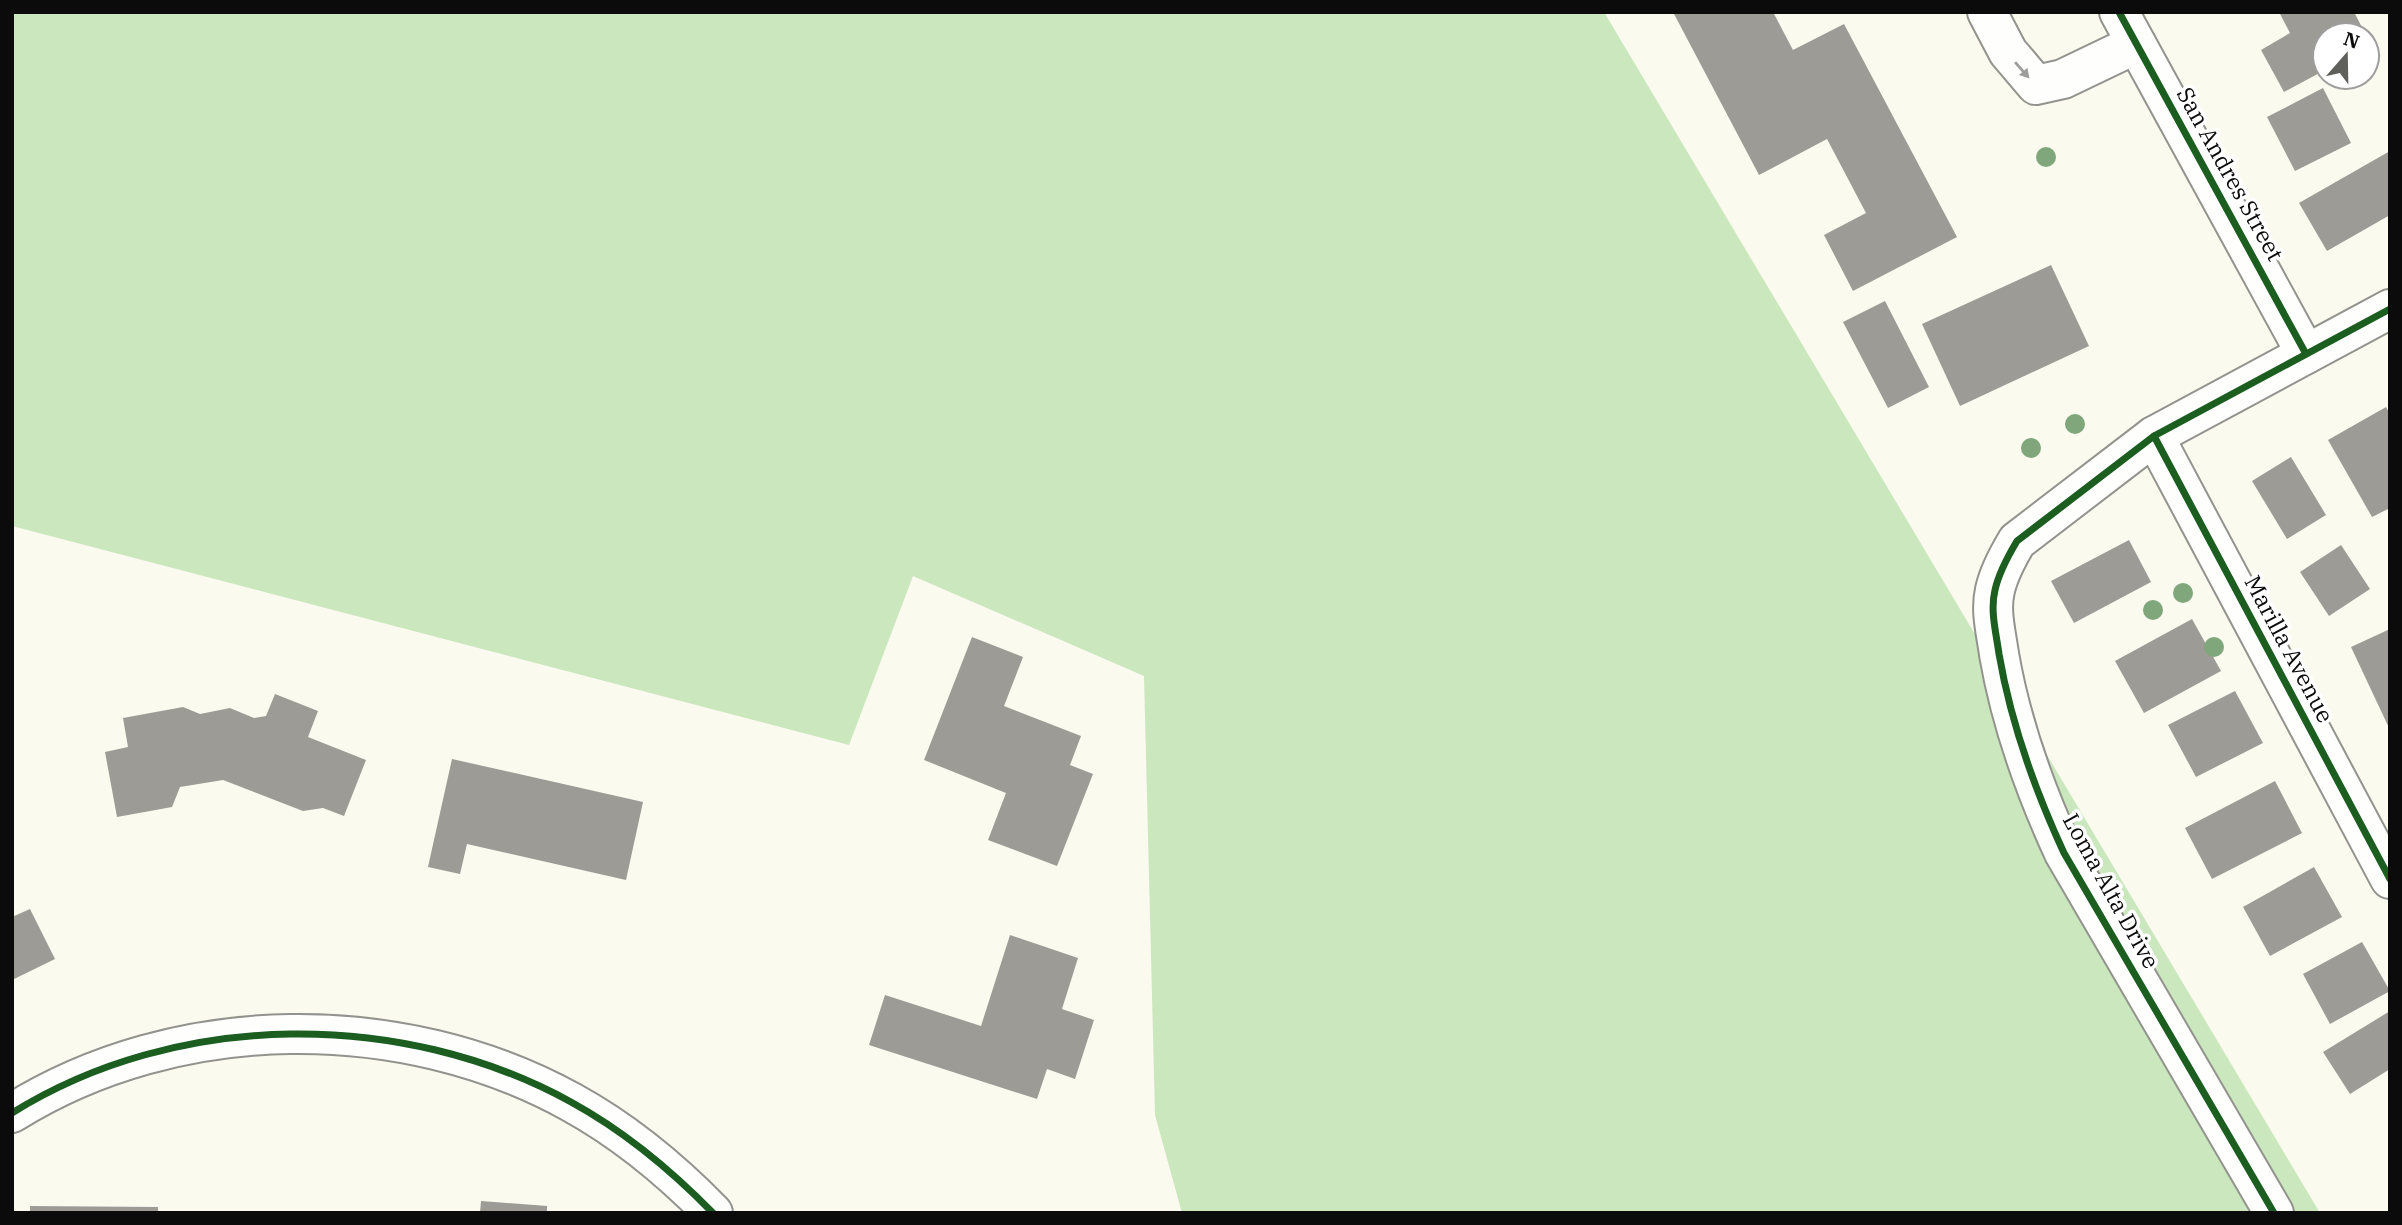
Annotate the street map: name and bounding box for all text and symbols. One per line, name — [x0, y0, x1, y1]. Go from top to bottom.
north arrow — [2311, 21, 2381, 91]
text: N — [2341, 26, 2363, 54]
one-way arrow — [2014, 61, 2030, 79]
street label: San Andres Street — [2171, 81, 2291, 266]
street label: Marilla Avenue — [2238, 570, 2341, 727]
street label: Loma Alta Drive — [2057, 808, 2167, 973]

